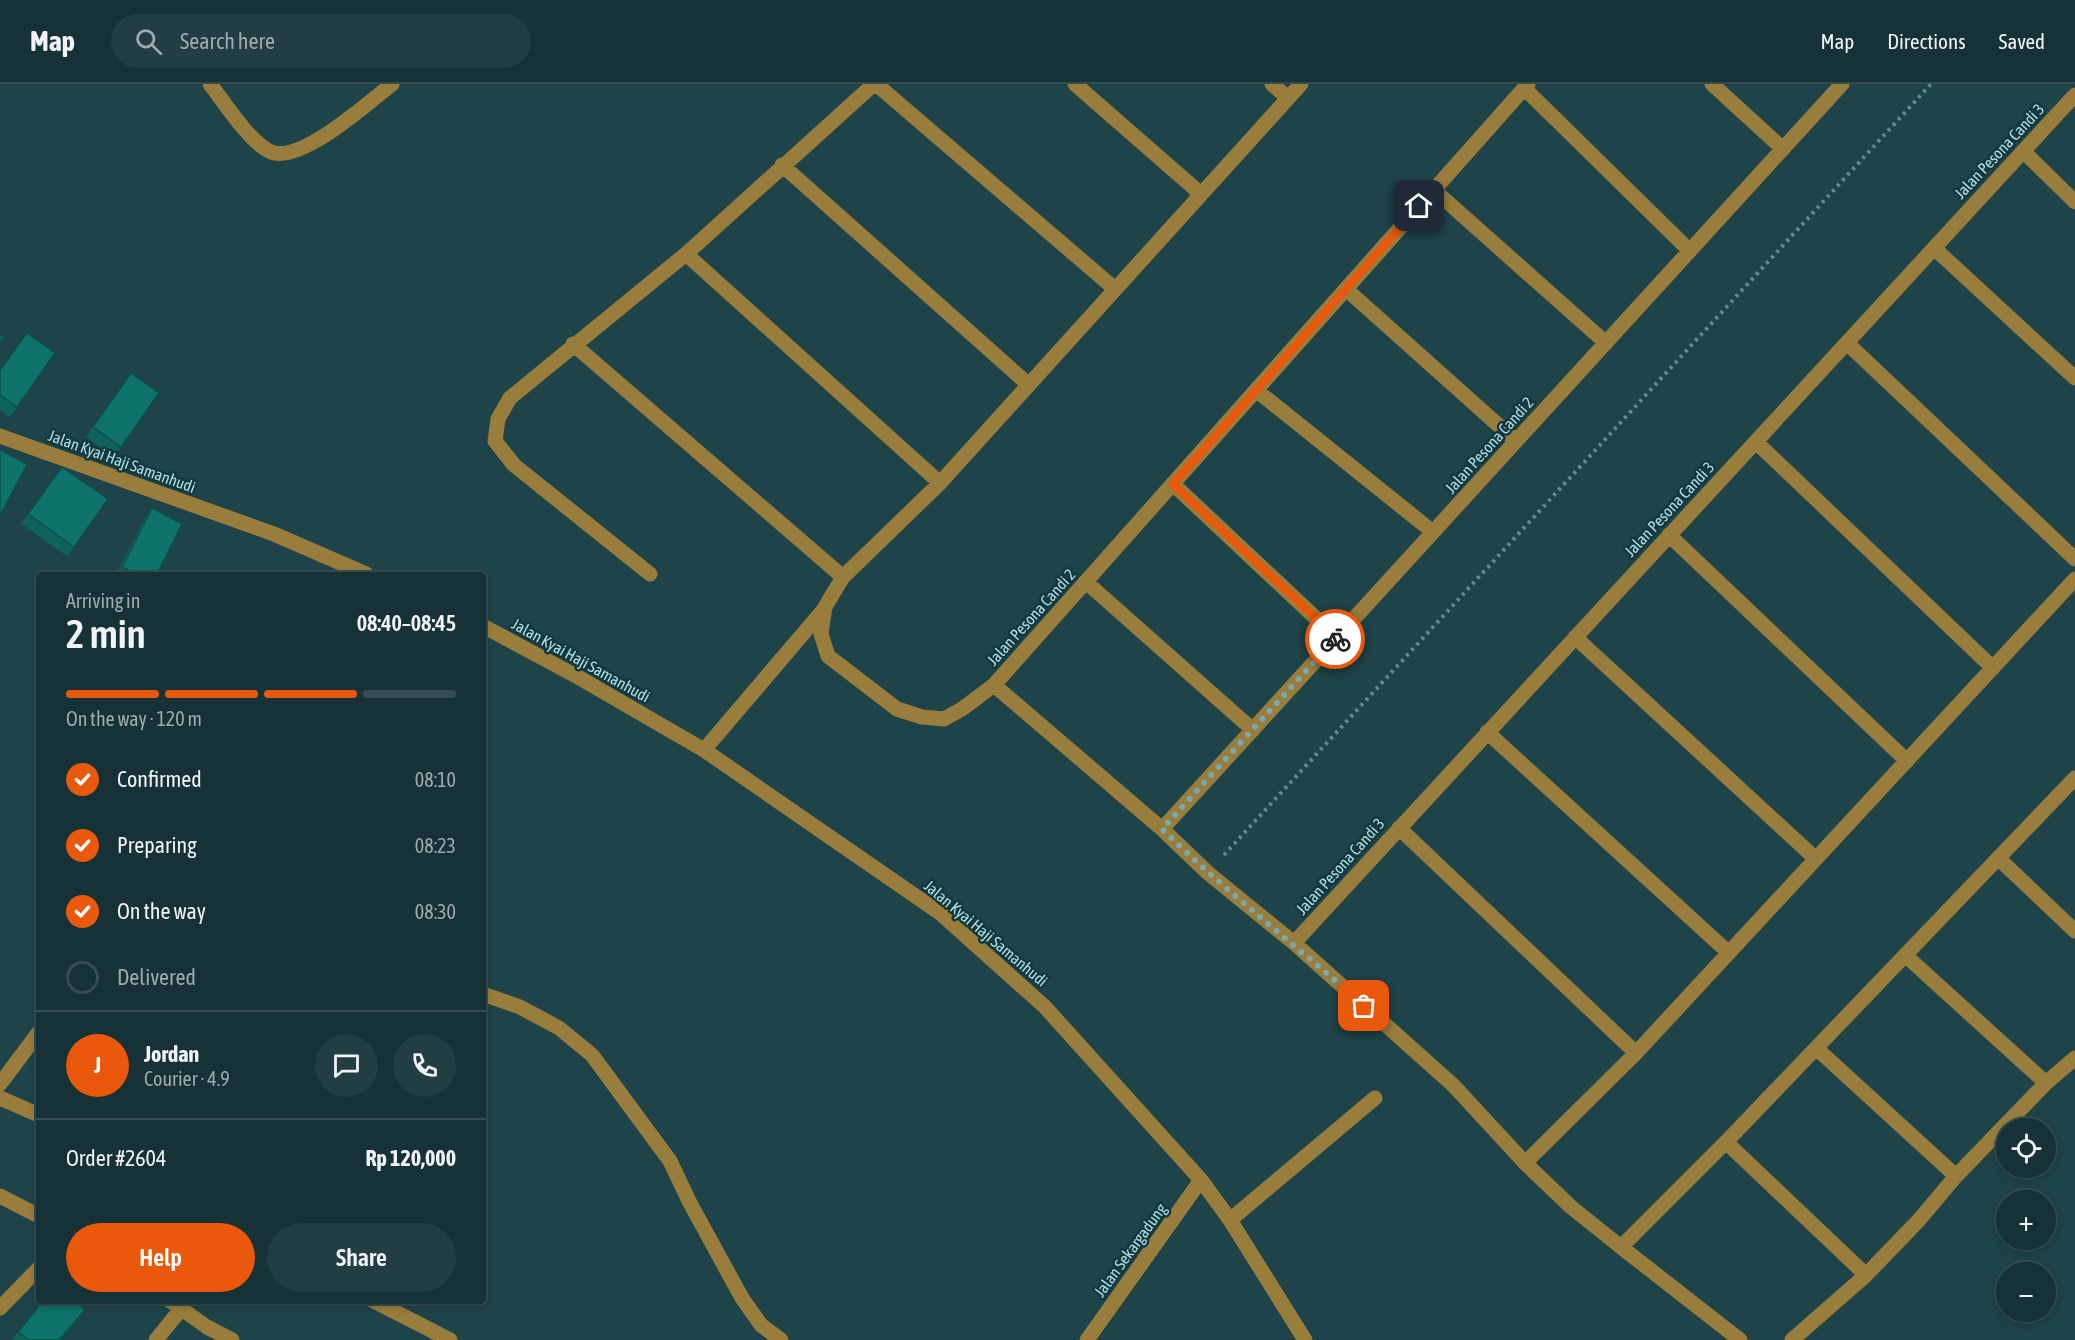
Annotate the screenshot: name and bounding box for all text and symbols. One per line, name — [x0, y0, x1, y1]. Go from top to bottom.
search box — [111, 14, 531, 68]
text: Map — [30, 25, 75, 57]
icon: search — [132, 25, 165, 58]
text: Search here — [180, 28, 275, 54]
text: Map — [1820, 29, 1854, 53]
text: Directions — [1887, 29, 1966, 53]
text: Saved — [1999, 29, 2045, 53]
street label: Jalan Pesona Candi 3 — [1950, 100, 2048, 202]
pin — [1393, 180, 1444, 231]
icon: home — [1402, 189, 1435, 222]
street label: Jalan Pesona Candi 2 — [1441, 393, 1537, 497]
street label: Jalan Kyai Haji Samanhudi — [46, 426, 198, 497]
street label: Jalan Pesona Candi 3 — [1620, 458, 1718, 560]
street label: Jalan Pesona Candi 2 — [983, 565, 1079, 669]
text: Arriving in — [66, 589, 140, 612]
courier — [1305, 609, 1365, 669]
text: 08:40–08:45 — [357, 610, 456, 636]
text: 2 min — [66, 612, 146, 656]
street label: Jalan Kyai Haji Samanhudi — [508, 615, 653, 706]
icon: bike — [1319, 623, 1352, 656]
text: On the way · 120 m — [66, 707, 202, 730]
icon: check — [66, 763, 99, 796]
text: Confirmed — [117, 766, 202, 792]
text: 08:10 — [415, 768, 456, 791]
street label: Jalan Pesona Candi 3 — [1292, 814, 1388, 918]
icon: check — [66, 829, 99, 862]
text: Preparing — [117, 832, 197, 858]
text: 08:23 — [415, 834, 456, 857]
street label: Jalan Kyai Haji Samanhudi — [920, 876, 1051, 991]
icon: check — [66, 895, 99, 928]
text: On the way — [117, 898, 206, 924]
text: 08:30 — [415, 900, 456, 923]
text: Delivered — [117, 964, 196, 990]
pin — [1338, 980, 1389, 1031]
icon: bag — [1347, 989, 1380, 1022]
button: chat — [315, 1034, 378, 1097]
button: phone — [393, 1034, 456, 1097]
text: Jordan — [144, 1041, 199, 1067]
text: J — [94, 1052, 101, 1078]
text: Courier · 4.9 — [144, 1067, 230, 1090]
map controls — [1996, 1118, 2056, 1322]
button: locate — [1996, 1118, 2056, 1178]
text: Order #2604 — [66, 1145, 166, 1171]
text: Rp 120,000 — [366, 1145, 456, 1171]
button: + — [1996, 1190, 2056, 1250]
street label: Jalan Sekargadung — [1090, 1200, 1171, 1301]
button: Help — [66, 1223, 255, 1292]
button: Share — [267, 1223, 456, 1292]
button: − — [1996, 1262, 2056, 1322]

